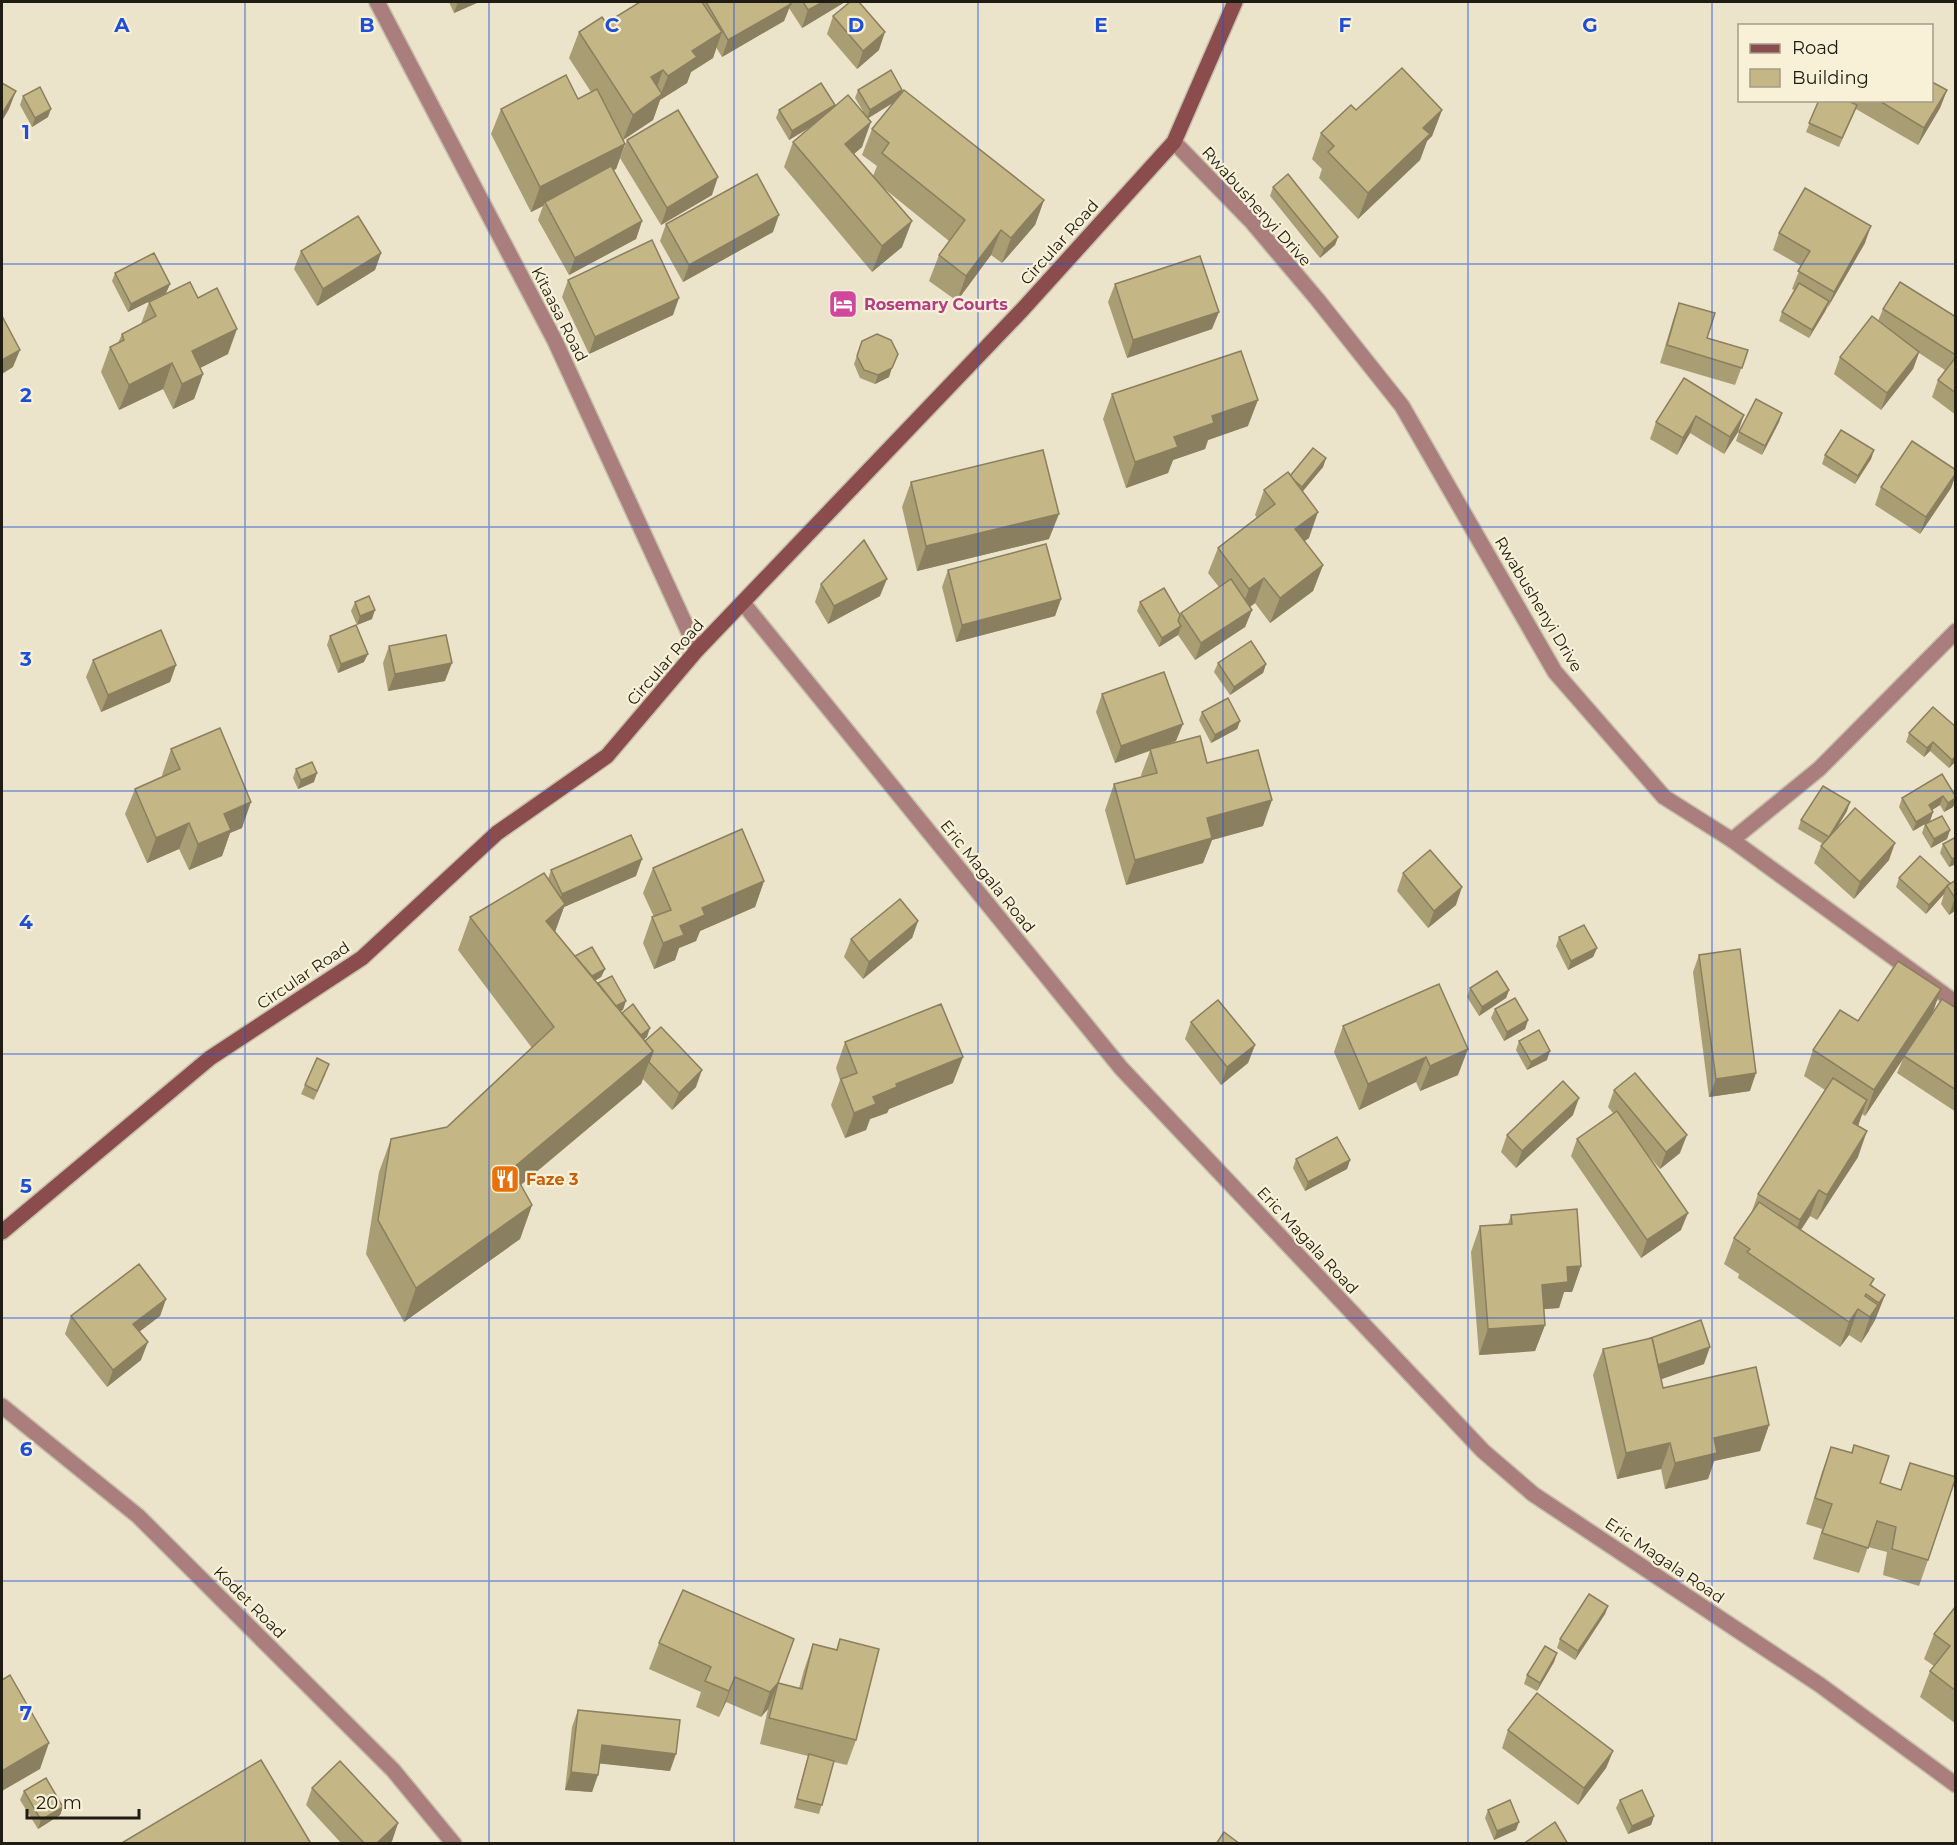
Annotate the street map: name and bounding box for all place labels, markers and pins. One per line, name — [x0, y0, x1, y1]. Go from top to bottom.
hotel icon: Rosemary Courts — [827, 288, 859, 320]
place label: Rosemary Courts — [864, 295, 1008, 314]
restaurant icon: Faze 3 — [489, 1163, 521, 1195]
place label: Faze 3 — [526, 1170, 579, 1189]

